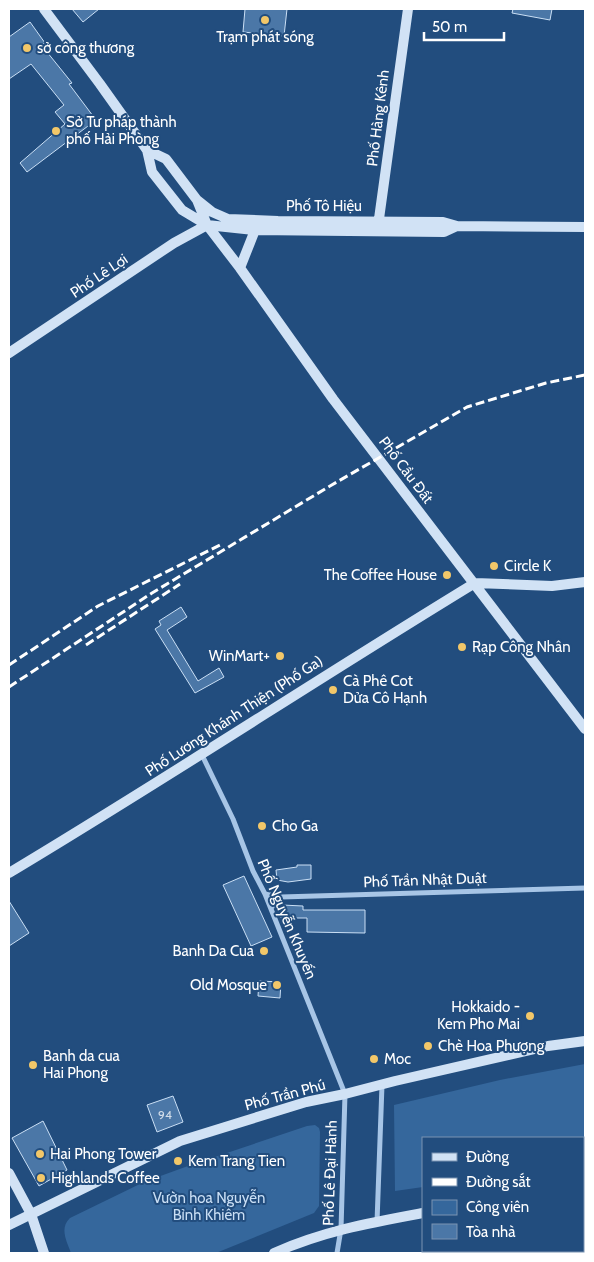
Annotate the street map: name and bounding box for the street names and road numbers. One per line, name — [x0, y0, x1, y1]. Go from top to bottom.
street label: Phố Hàng Kênh — [363, 69, 393, 167]
street label: Phố Tô Hiệu — [286, 197, 362, 215]
street label: Phố Lê Lợi — [67, 250, 131, 302]
street label: Phố Cầu Đất — [375, 433, 437, 507]
street label: Phố Lương Khánh Thiện (Phố Ga) — [142, 652, 326, 780]
street label: Phố Nguyễn Khuyến — [254, 856, 320, 982]
street label: Phố Trần Nhật Duật — [363, 869, 487, 891]
street label: Phố Trần Phú — [243, 1076, 327, 1114]
street label: Phố Lê Đại Hành — [319, 1120, 341, 1226]

